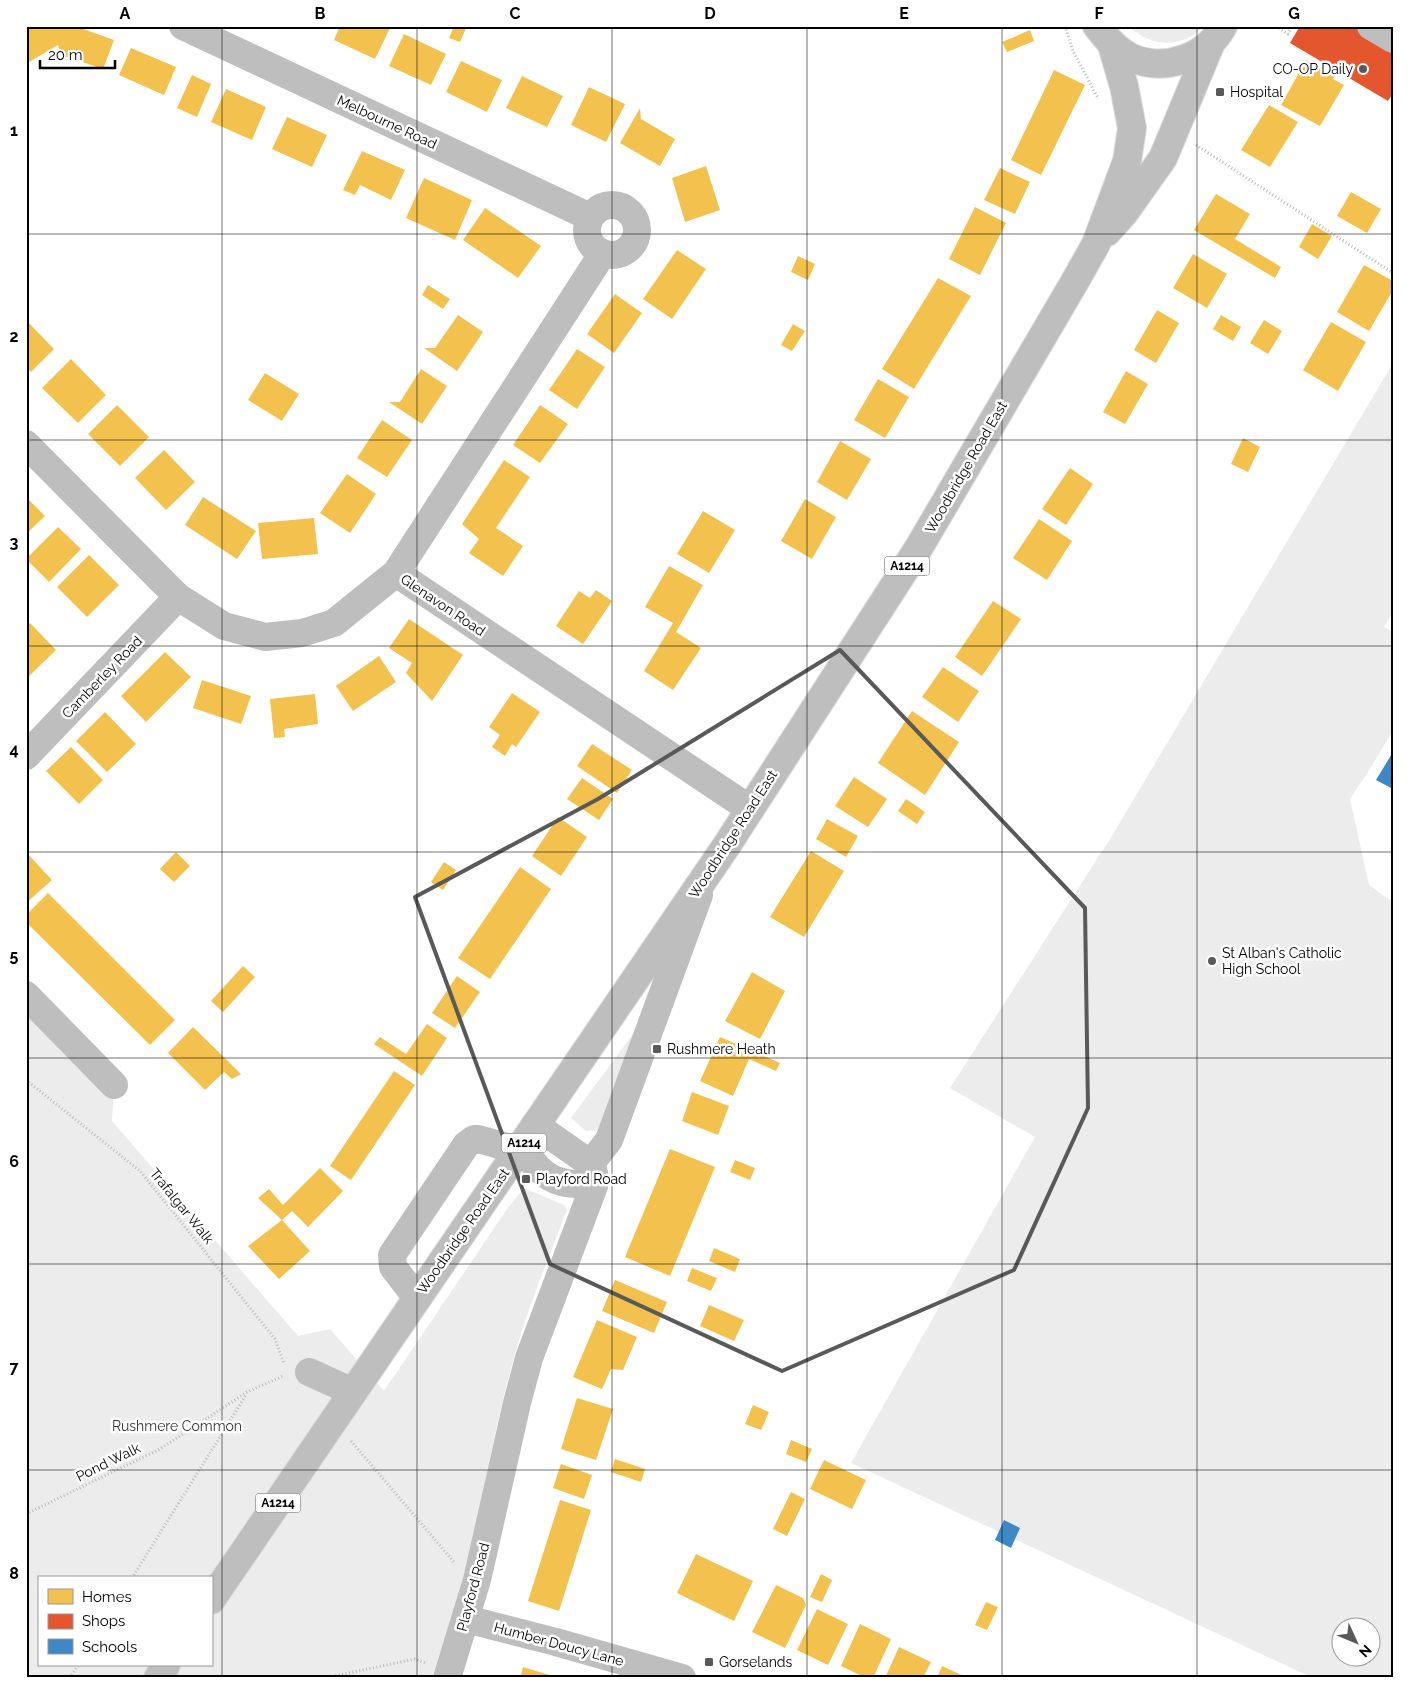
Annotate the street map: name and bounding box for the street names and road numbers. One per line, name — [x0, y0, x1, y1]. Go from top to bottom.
street label: Melbourne Road — [335, 92, 439, 152]
street label: Woodbridge Road East — [922, 398, 1010, 536]
road number: A1214 — [884, 556, 930, 576]
street label: Glenavon Road — [398, 571, 488, 639]
street label: Camberley Road — [59, 633, 145, 721]
street label: Woodbridge Road East — [686, 767, 781, 901]
road number: A1214 — [502, 1134, 546, 1152]
street label: Trafalgar Walk — [147, 1165, 218, 1247]
street label: Woodbridge Road East — [414, 1165, 513, 1297]
street label: Pond Walk — [73, 1439, 143, 1484]
road number: A1214 — [256, 1494, 300, 1512]
street label: Playford Road — [454, 1541, 492, 1633]
street label: Humber Doucy Lane — [492, 1619, 626, 1669]

